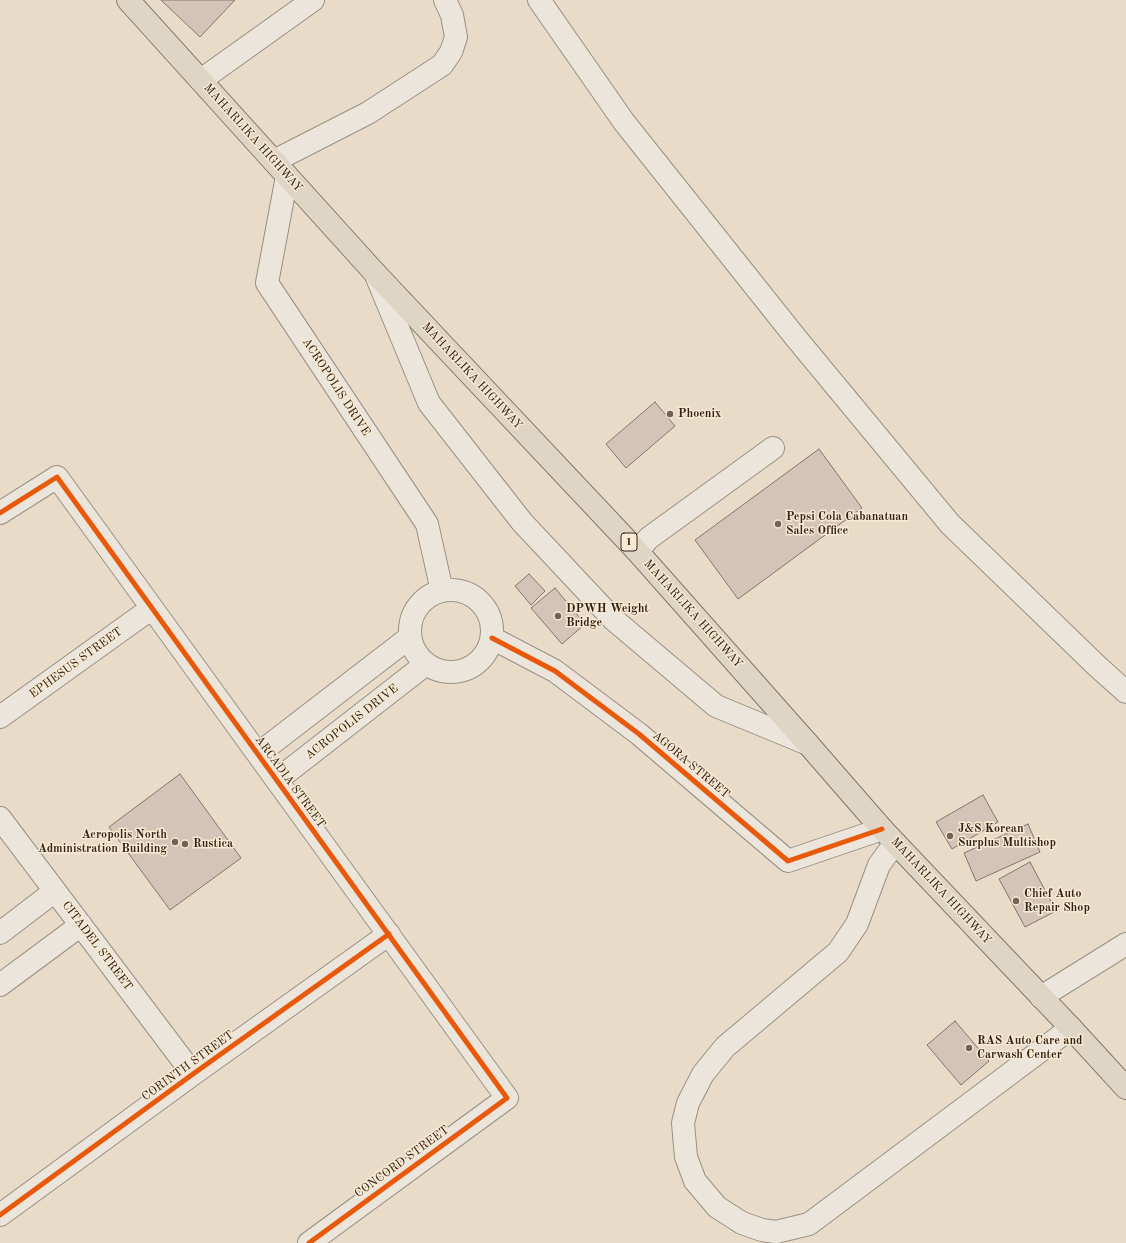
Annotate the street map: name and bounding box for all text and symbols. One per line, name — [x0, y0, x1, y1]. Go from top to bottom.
street label: MAHARLIKA HIGHWAY — [201, 81, 305, 195]
street label: MAHARLIKA HIGHWAY — [419, 320, 525, 432]
street label: ACROPOLIS DRIVE — [299, 335, 373, 439]
place label: Phoenix — [678, 407, 721, 421]
marker: Phoenix — [665, 409, 675, 419]
place label: Pepsi Cola Cabanatuan Sales Office — [786, 510, 908, 538]
marker: Pepsi Cola Cabanatuan Sales Office — [773, 519, 783, 529]
road number: 1 — [621, 533, 637, 551]
street label: MAHARLIKA HIGHWAY — [641, 557, 745, 671]
place label: DPWH Weight Bridge — [566, 602, 649, 630]
marker: DPWH Weight Bridge — [553, 611, 563, 621]
street label: EPHESUS STREET — [27, 624, 125, 702]
street label: ACROPOLIS DRIVE — [303, 681, 401, 763]
street label: AGORA STREET — [649, 728, 733, 802]
street label: ARCADIA STREET — [252, 733, 328, 831]
place label: J&S Korean Surplus Multishop — [958, 822, 1056, 850]
place label: Acropolis North Administration Building — [38, 828, 167, 856]
marker: J&S Korean Surplus Multishop — [945, 831, 955, 841]
street label: MAHARLIKA HIGHWAY — [888, 835, 994, 947]
marker: Acropolis North Administration Building — [170, 837, 180, 847]
place label: Rustica — [193, 837, 233, 851]
marker: Rustica — [180, 839, 190, 849]
place label: Chief Auto Repair Shop — [1024, 887, 1090, 915]
marker: Chief Auto Repair Shop — [1011, 896, 1021, 906]
street label: CITADEL STREET — [59, 898, 135, 994]
street label: CORINTH STREET — [139, 1028, 237, 1104]
place label: RAS Auto Care and Carwash Center — [977, 1034, 1083, 1062]
marker: RAS Auto Care and Carwash Center — [964, 1043, 974, 1053]
street label: CONCORD STREET — [352, 1123, 452, 1201]

